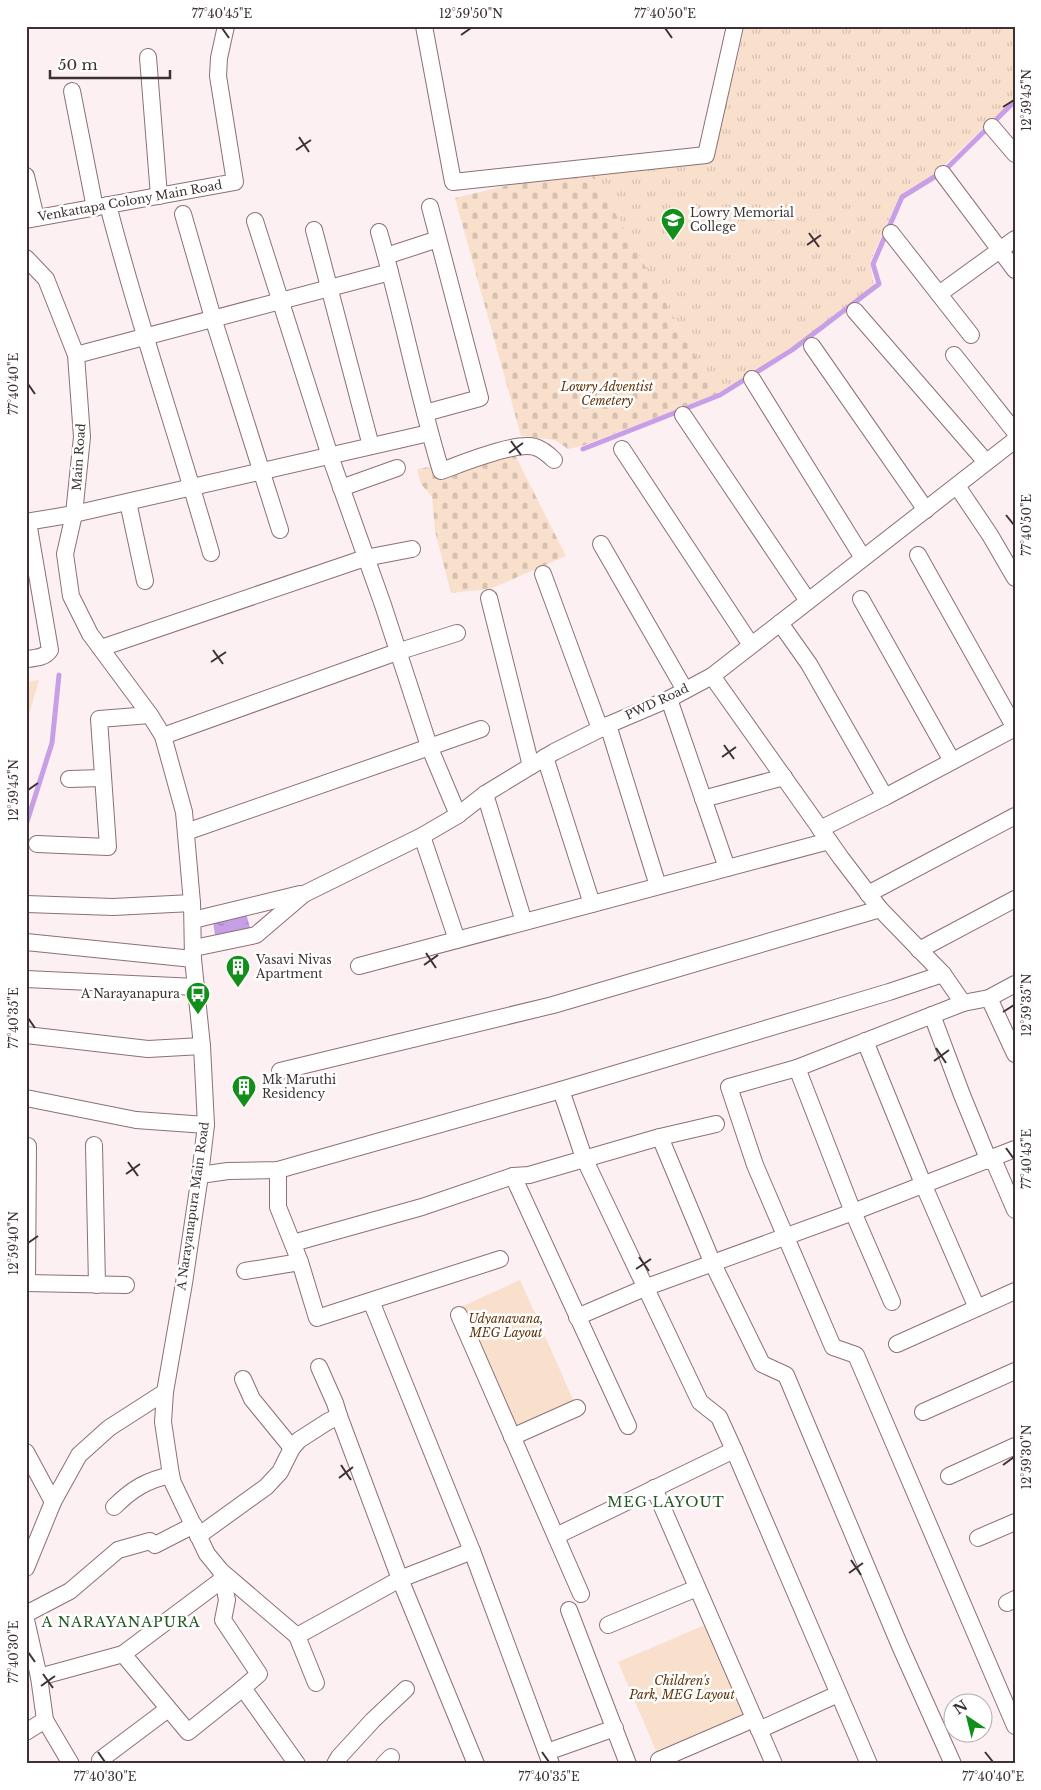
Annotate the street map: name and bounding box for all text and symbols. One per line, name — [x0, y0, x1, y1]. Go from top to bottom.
text: 77°40'45"E — [192, 6, 253, 21]
text: 12°59'50"N — [439, 6, 503, 21]
text: 77°40'50"E — [634, 6, 696, 21]
scale bar — [50, 48, 170, 80]
text: 50 m — [58, 55, 98, 74]
text: 12°59'45"N — [1019, 69, 1034, 131]
street label: Venkattapa Colony Main Road — [36, 177, 223, 224]
place label: Lowry Memorial College — [690, 205, 794, 234]
school or university icon: Lowry Memorial College — [660, 207, 686, 241]
text: 77°40'40"E — [6, 353, 21, 415]
park label: Lowry Adventist Cemetery — [560, 379, 654, 408]
street label: Main Road — [69, 423, 88, 491]
text: 77°40'50"E — [1019, 494, 1034, 556]
street label: PWD Road — [623, 680, 691, 723]
text: 12°59'45"N — [6, 759, 21, 821]
place label: Vasavi Nivas Apartment — [255, 952, 332, 981]
building icon: Vasavi Nivas Apartment — [225, 954, 251, 988]
text: 12°59'35"N — [1019, 973, 1034, 1037]
bus stop icon: A Narayanapura — [185, 981, 211, 1015]
place label: A Narayanapura — [80, 986, 180, 1001]
text: 77°40'35"E — [6, 987, 21, 1049]
place label: Mk Maruthi Residency — [262, 1072, 336, 1101]
building icon: Mk Maruthi Residency — [231, 1074, 257, 1108]
street label: A Narayanapura Main Road — [173, 1121, 212, 1292]
text: 77°40'45"E — [1019, 1128, 1034, 1189]
text: 12°59'40"N — [6, 1211, 21, 1275]
park label: Udyanavana, MEG Layout — [468, 1311, 543, 1340]
text: 12°59'30"N — [1019, 1424, 1034, 1489]
district label: MEG LAYOUT — [607, 1493, 725, 1511]
district label: A NARAYANAPURA — [40, 1613, 201, 1631]
text: 77°40'30"E — [6, 1620, 21, 1684]
park label: Children's Park, MEG Layout — [628, 1673, 735, 1702]
north arrow — [944, 1692, 994, 1742]
text: N — [950, 1696, 971, 1719]
text: 77°40'30"E — [73, 1769, 137, 1784]
text: 77°40'35"E — [518, 1769, 580, 1784]
text: 77°40'40"E — [962, 1769, 1024, 1784]

